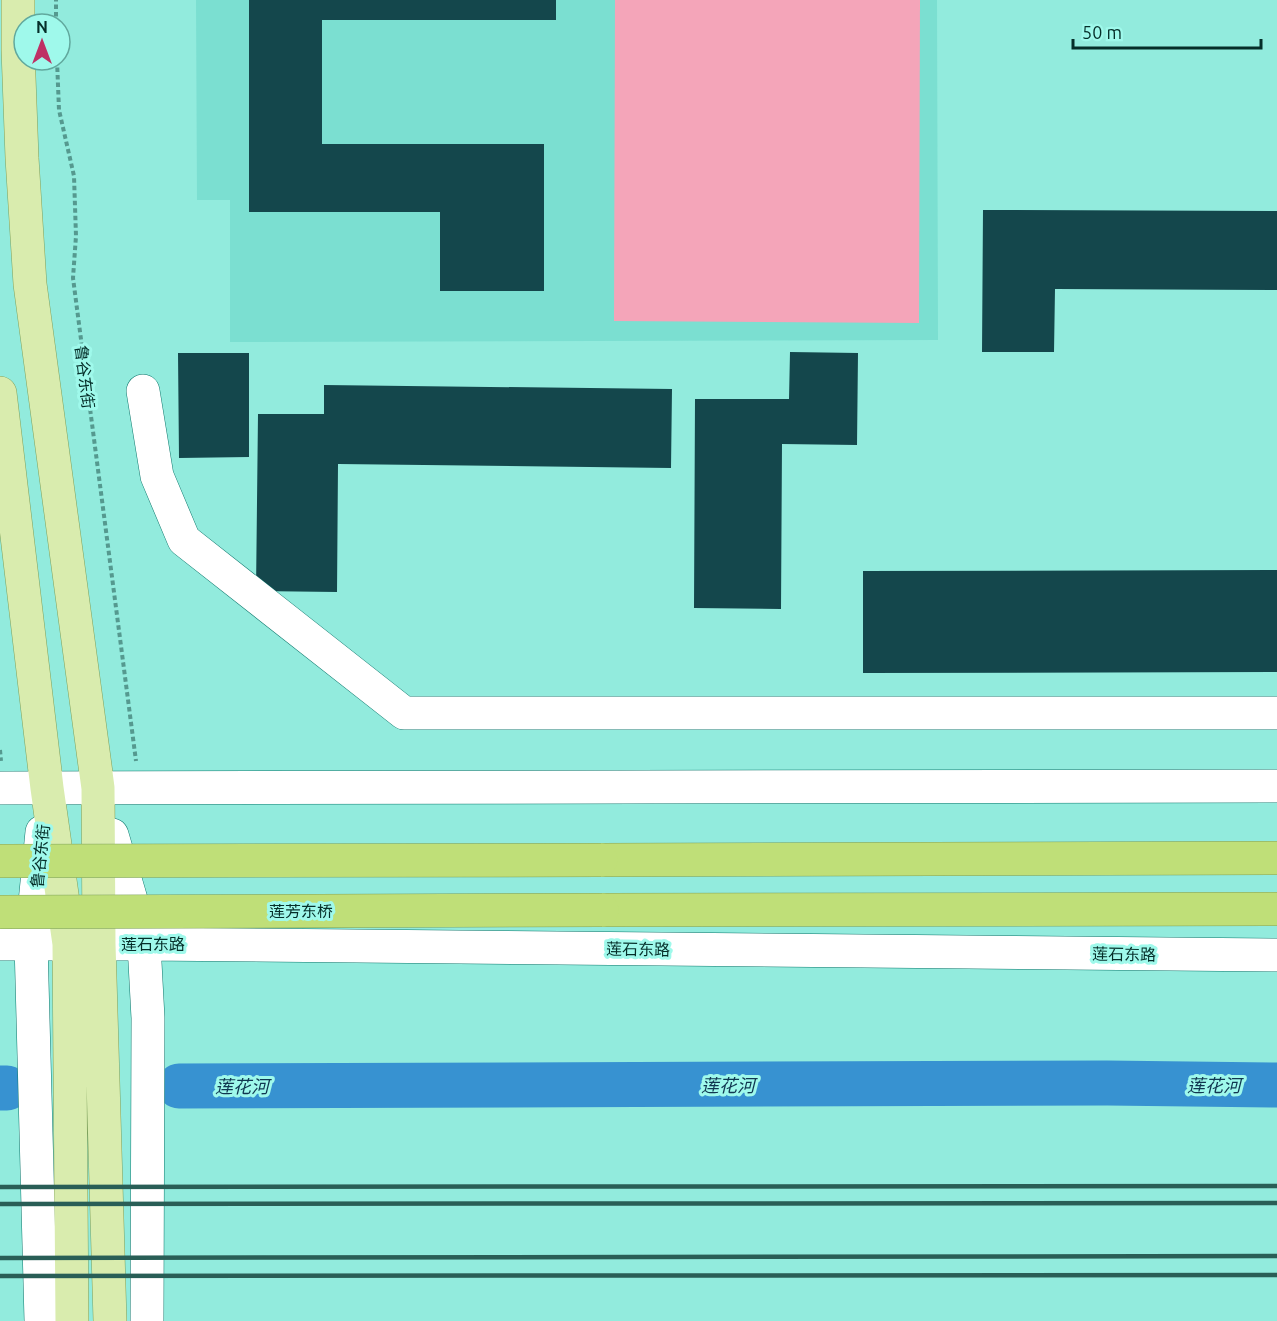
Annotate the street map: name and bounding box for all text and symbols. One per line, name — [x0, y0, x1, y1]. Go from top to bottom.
north arrow — [12, 12, 72, 72]
scale bar — [1073, 12, 1260, 50]
text: N — [36, 18, 48, 36]
text: 50 m — [1082, 22, 1122, 42]
street label: 鲁谷东街 — [72, 344, 98, 410]
street label: 鲁谷东街 — [28, 823, 52, 889]
street label: 莲芳东桥 — [269, 902, 333, 920]
street label: 莲石东路 — [121, 935, 185, 953]
street label: 莲石东路 — [606, 939, 670, 959]
street label: 莲石东路 — [1092, 944, 1156, 964]
water label: 莲花河 — [701, 1075, 758, 1095]
water label: 莲花河 — [1187, 1075, 1244, 1095]
water label: 莲花河 — [215, 1076, 272, 1096]

